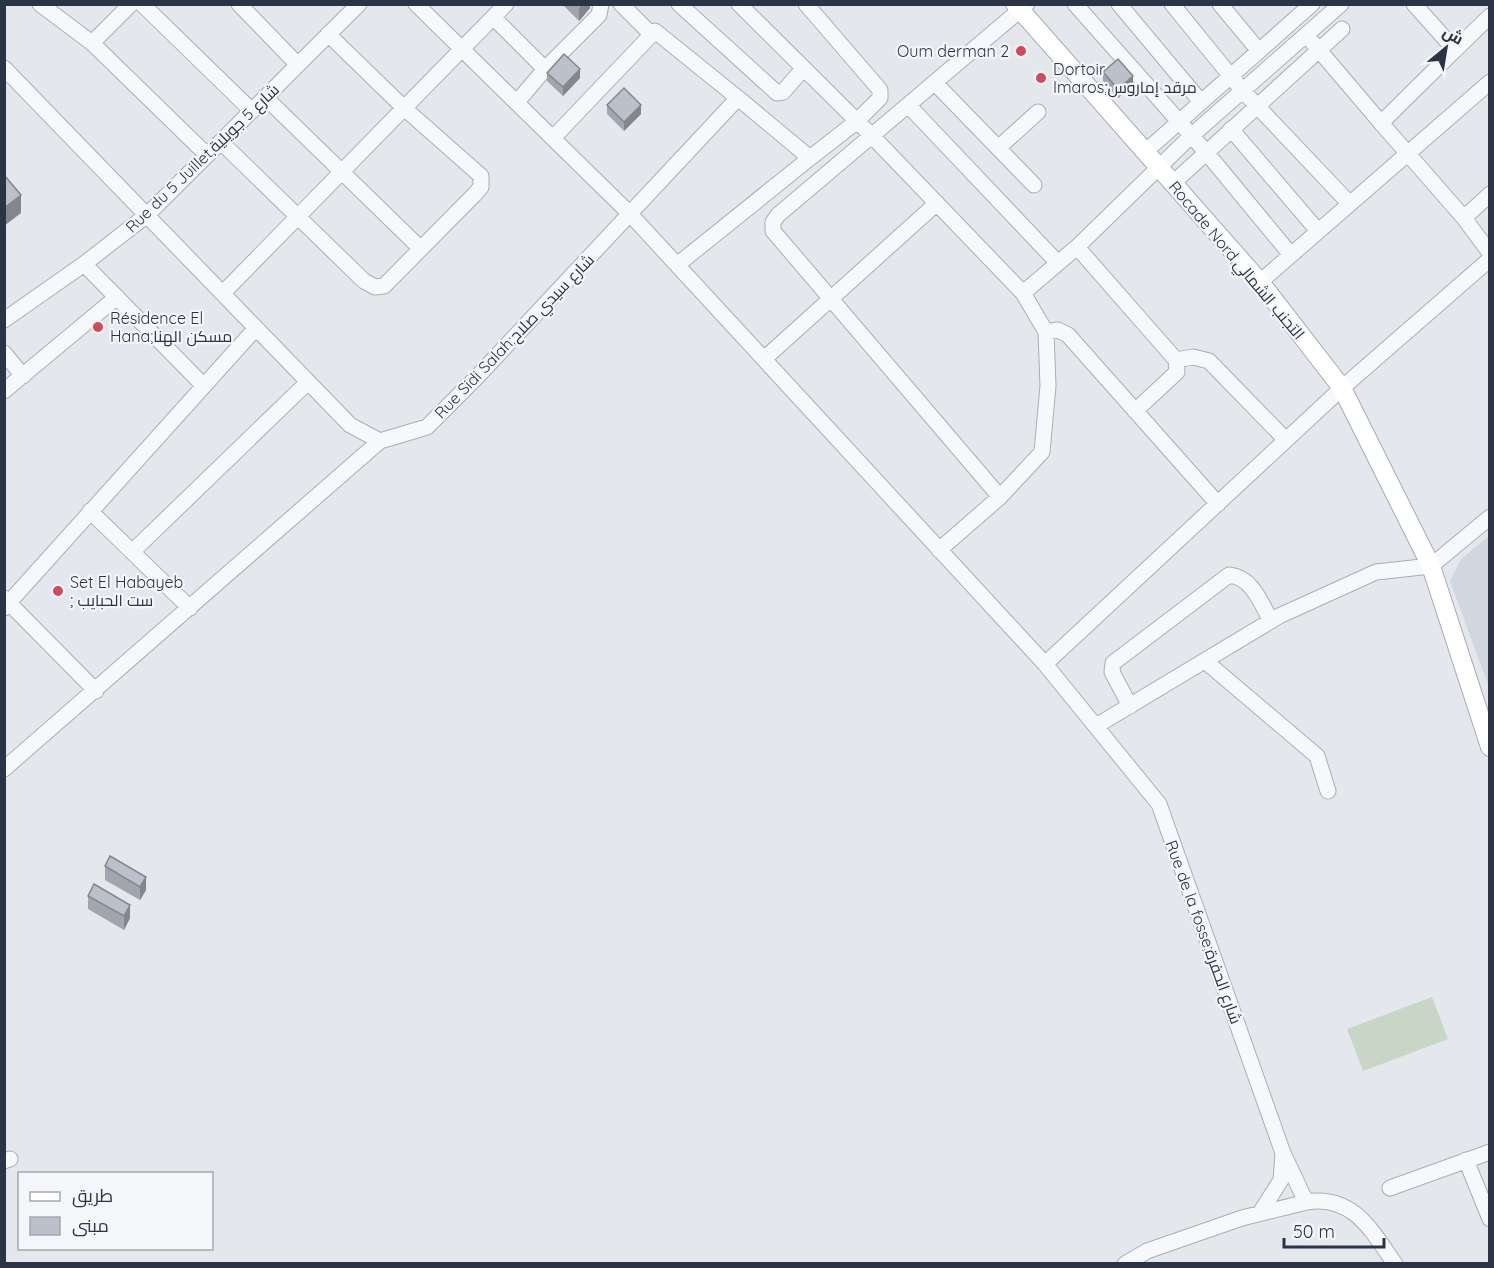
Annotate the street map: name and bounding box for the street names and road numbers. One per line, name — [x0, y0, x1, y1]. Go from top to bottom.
street label: Rue du 5 Juillet,شارع 5 جويلية — [121, 79, 284, 238]
street label: Rocade Nord,التجنب الشمالي — [1162, 177, 1309, 346]
street label: Rue Sidi Salah;شارع سيدي صلاح — [430, 250, 601, 425]
street label: Rue de la fosse;شارع الحفرة — [1160, 837, 1247, 1027]

